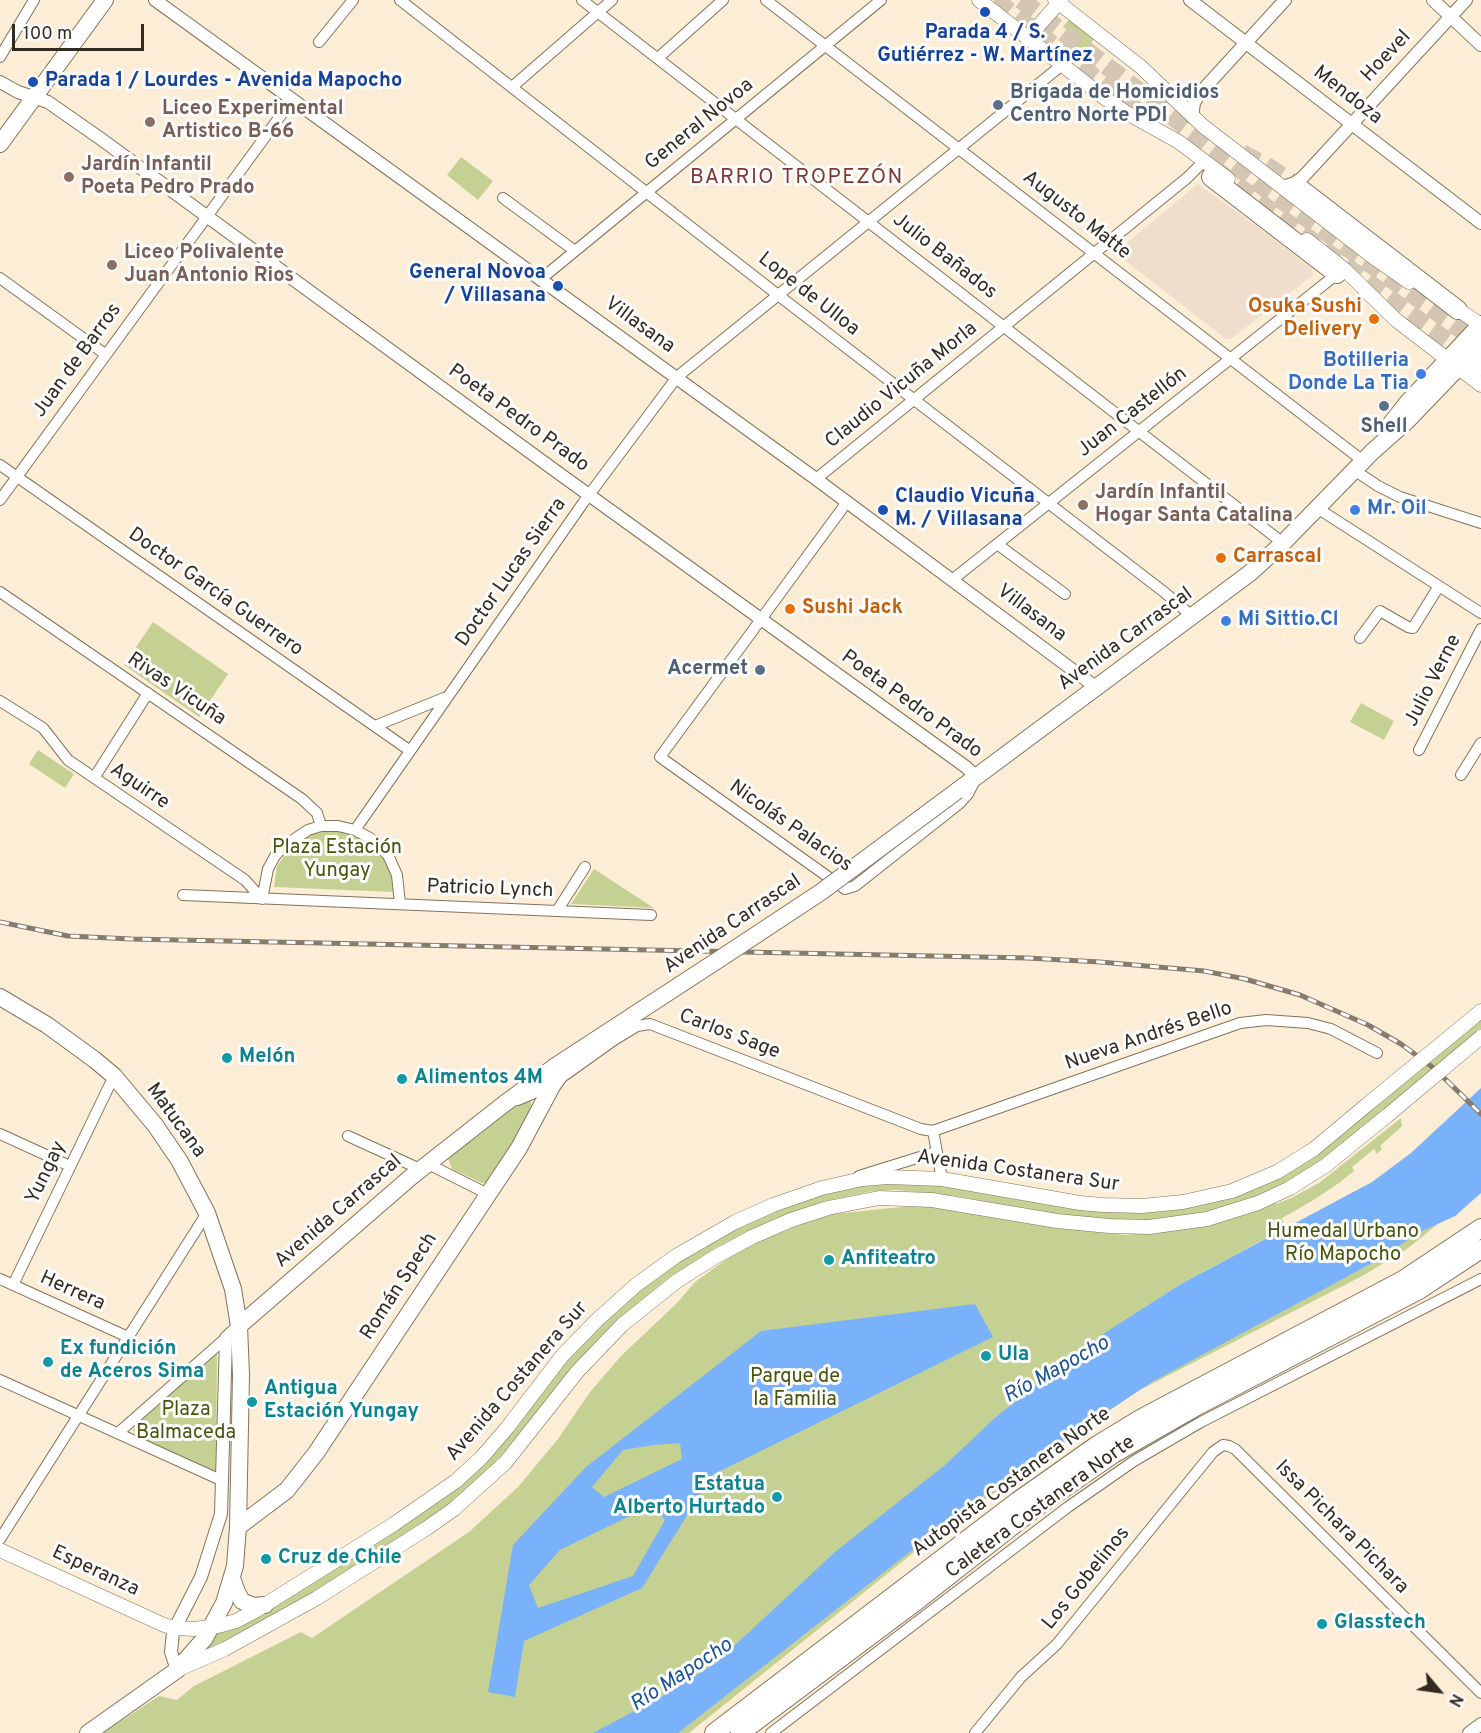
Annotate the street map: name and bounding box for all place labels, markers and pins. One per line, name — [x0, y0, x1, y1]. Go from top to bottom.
marker: Parada 4 / S. Gutiérrez - W. Martínez — [978, 5, 992, 19]
place label: Parada 4 / S. Gutiérrez - W. Martínez — [877, 22, 1093, 69]
place label: Parada 1 / Lourdes - Avenida Mapocho — [45, 70, 402, 94]
marker: Parada 1 / Lourdes - Avenida Mapocho — [26, 75, 40, 89]
place label: Brigada de Homicidios Centro Norte PDI — [1010, 82, 1219, 129]
place label: Liceo Experimental Artistico B-66 — [162, 98, 343, 145]
marker: Brigada de Homicidios Centro Norte PDI — [991, 98, 1005, 112]
marker: Liceo Experimental Artistico B-66 — [143, 115, 157, 129]
place label: Jardín Infantil Poeta Pedro Prado — [81, 154, 255, 201]
marker: Jardín Infantil Poeta Pedro Prado — [62, 170, 76, 184]
place label: Liceo Polivalente Juan Antonio Rios — [124, 242, 294, 289]
marker: Liceo Polivalente Juan Antonio Rios — [105, 258, 119, 272]
place label: General Novoa / Villasana — [409, 262, 546, 309]
marker: General Novoa / Villasana — [551, 279, 565, 293]
place label: Osuka Sushi Delivery — [1248, 296, 1362, 343]
marker: Osuka Sushi Delivery — [1367, 312, 1381, 326]
place label: Botilleria Donde La Tia — [1288, 350, 1409, 397]
marker: Botilleria Donde La Tia — [1414, 367, 1428, 381]
marker: Shell — [1377, 399, 1391, 413]
place label: Shell — [1361, 416, 1407, 440]
place label: Jardín Infantil Hogar Santa Catalina — [1095, 482, 1293, 529]
place label: Claudio Vicuña M. / Villasana — [895, 486, 1035, 533]
marker: Jardín Infantil Hogar Santa Catalina — [1076, 498, 1090, 512]
place label: Mr. Oil — [1367, 498, 1427, 522]
marker: Claudio Vicuña M. / Villasana — [876, 503, 890, 517]
marker: Mr. Oil — [1348, 503, 1362, 517]
place label: Carrascal — [1233, 546, 1322, 570]
marker: Carrascal — [1214, 551, 1228, 565]
place label: Sushi Jack — [802, 597, 903, 621]
marker: Sushi Jack — [783, 602, 797, 616]
place label: Mi Sittio.Cl — [1238, 609, 1339, 633]
marker: Mi Sittio.Cl — [1219, 614, 1233, 628]
place label: Acermet — [667, 658, 748, 682]
marker: Acermet — [753, 663, 767, 677]
place label: Melón — [239, 1046, 295, 1070]
marker: Melón — [220, 1051, 234, 1065]
place label: Alimentos 4M — [414, 1067, 543, 1091]
marker: Alimentos 4M — [395, 1072, 409, 1086]
place label: Anfiteatro — [841, 1248, 936, 1272]
marker: Anfiteatro — [822, 1253, 836, 1267]
place label: Ex fundición de Aceros Sima — [60, 1338, 204, 1385]
place label: Ula — [998, 1344, 1029, 1368]
marker: Ula — [979, 1349, 993, 1363]
marker: Ex fundición de Aceros Sima — [41, 1355, 55, 1369]
place label: Antigua Estación Yungay — [264, 1378, 419, 1425]
marker: Antigua Estación Yungay — [245, 1395, 259, 1409]
place label: Estatua Alberto Hurtado — [613, 1474, 765, 1521]
marker: Estatua Alberto Hurtado — [770, 1490, 784, 1504]
place label: Cruz de Chile — [278, 1547, 402, 1571]
marker: Cruz de Chile — [259, 1552, 273, 1566]
place label: Glasstech — [1334, 1612, 1426, 1636]
marker: Glasstech — [1315, 1617, 1329, 1631]

